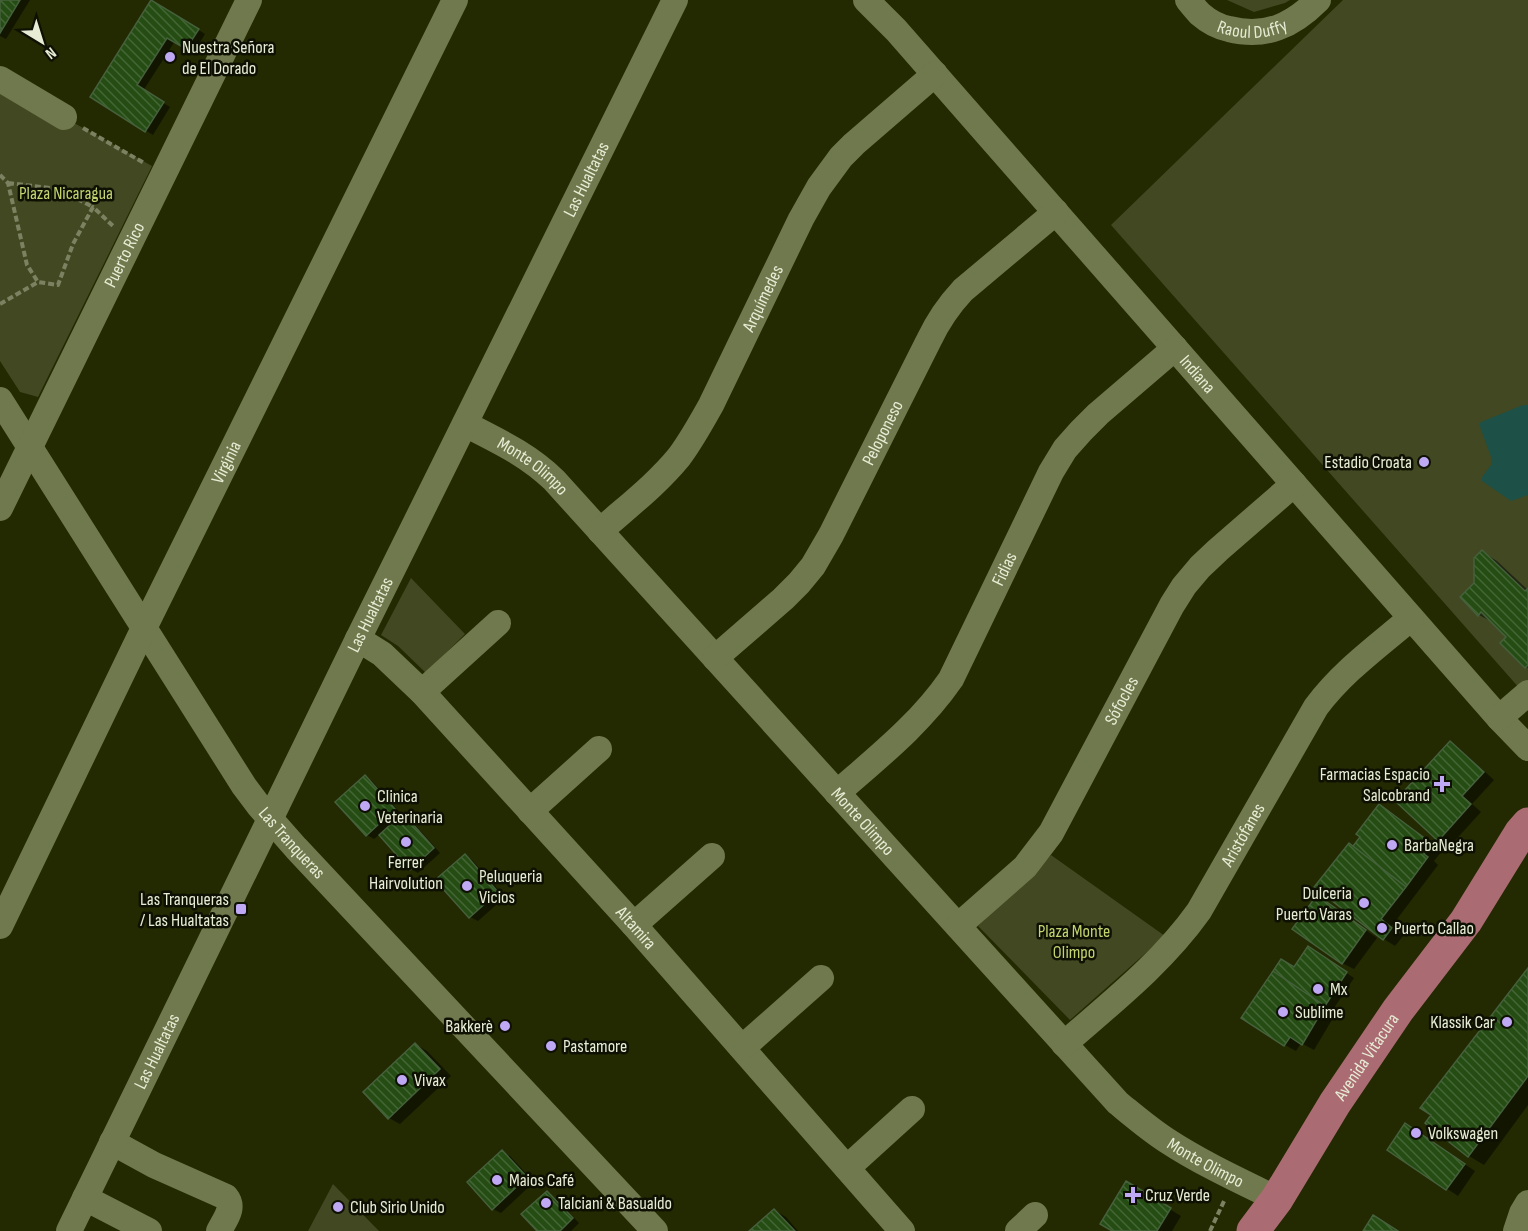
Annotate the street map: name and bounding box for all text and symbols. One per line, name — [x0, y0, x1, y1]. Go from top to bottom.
north arrow — [12, 12, 72, 72]
street label: Raoul Duffy — [1214, 15, 1291, 43]
place label: Nuestra Señora de El Dorado — [182, 37, 275, 79]
text: N — [41, 43, 60, 63]
marker: Nuestra Señora de El Dorado — [163, 50, 177, 64]
street label: Las Hualtatas — [559, 138, 614, 220]
park label: Plaza Nicaragua — [19, 183, 113, 204]
street label: Puerto Rico — [100, 219, 149, 291]
street label: Arquímedes — [738, 262, 788, 336]
street label: Indiana — [1175, 351, 1220, 398]
street label: Peloponeso — [858, 397, 908, 469]
street label: Monte Olimpo — [494, 433, 572, 500]
street label: Virginia — [207, 438, 246, 487]
place label: Estadio Croata — [1324, 452, 1412, 473]
marker: Estadio Croata — [1417, 455, 1431, 469]
street label: Fidias — [988, 549, 1022, 589]
street label: Las Hualtatas — [343, 574, 398, 656]
street label: Sófocles — [1100, 673, 1143, 729]
place label: Farmacias Espacio Salcobrand — [1320, 764, 1430, 806]
marker: Farmacias Espacio Salcobrand — [1435, 777, 1449, 791]
street label: Monte Olimpo — [827, 783, 899, 860]
place label: Clinica Veterinaria — [377, 786, 443, 828]
marker: Clinica Veterinaria — [358, 799, 372, 813]
street label: Aristófanes — [1216, 800, 1270, 871]
street label: Las Tranqueras — [254, 803, 329, 883]
marker: Ferrer Hairvolution — [399, 835, 413, 849]
place label: BarbaNegra — [1404, 835, 1474, 856]
marker: BarbaNegra — [1385, 838, 1399, 852]
place label: Ferrer Hairvolution — [369, 852, 443, 894]
place label: Peluqueria Vicios — [479, 866, 542, 908]
marker: Peluqueria Vicios — [460, 879, 474, 893]
place label: Dulceria Puerto Varas — [1276, 883, 1352, 925]
place label: Las Tranqueras / Las Hualtatas — [140, 889, 229, 931]
marker: Dulceria Puerto Varas — [1357, 896, 1371, 910]
street label: Altamira — [611, 901, 660, 954]
marker: Las Tranqueras / Las Hualtatas — [234, 902, 248, 916]
place label: Puerto Callao — [1394, 918, 1474, 939]
park label: Plaza Monte Olimpo — [1038, 921, 1110, 963]
marker: Puerto Callao — [1375, 921, 1389, 935]
place label: Mx — [1330, 979, 1348, 1000]
marker: Mx — [1311, 982, 1325, 996]
place label: Sublime — [1295, 1002, 1344, 1023]
marker: Sublime — [1276, 1005, 1290, 1019]
street label: Las Hualtatas — [130, 1010, 184, 1093]
street label: Avenida Vitacura — [1329, 1010, 1404, 1105]
place label: Klassik Car — [1430, 1012, 1495, 1033]
marker: Klassik Car — [1500, 1015, 1514, 1029]
place label: Bakkerè — [445, 1016, 493, 1037]
marker: Bakkerè — [498, 1019, 512, 1033]
place label: Pastamore — [563, 1036, 627, 1057]
marker: Pastamore — [544, 1039, 558, 1053]
place label: Vivax — [414, 1070, 446, 1091]
marker: Vivax — [395, 1073, 409, 1087]
place label: Volkswagen — [1428, 1123, 1498, 1144]
marker: Volkswagen — [1409, 1126, 1423, 1140]
street label: Monte Olimpo — [1163, 1133, 1247, 1192]
place label: Maios Café — [509, 1170, 574, 1191]
marker: Maios Café — [490, 1173, 504, 1187]
place label: Cruz Verde — [1145, 1185, 1210, 1206]
marker: Cruz Verde — [1126, 1188, 1140, 1202]
place label: Talciani & Basualdo — [558, 1193, 672, 1214]
marker: Talciani & Basualdo — [539, 1196, 553, 1210]
place label: Club Sirio Unido — [350, 1197, 445, 1218]
marker: Club Sirio Unido — [331, 1200, 345, 1214]

